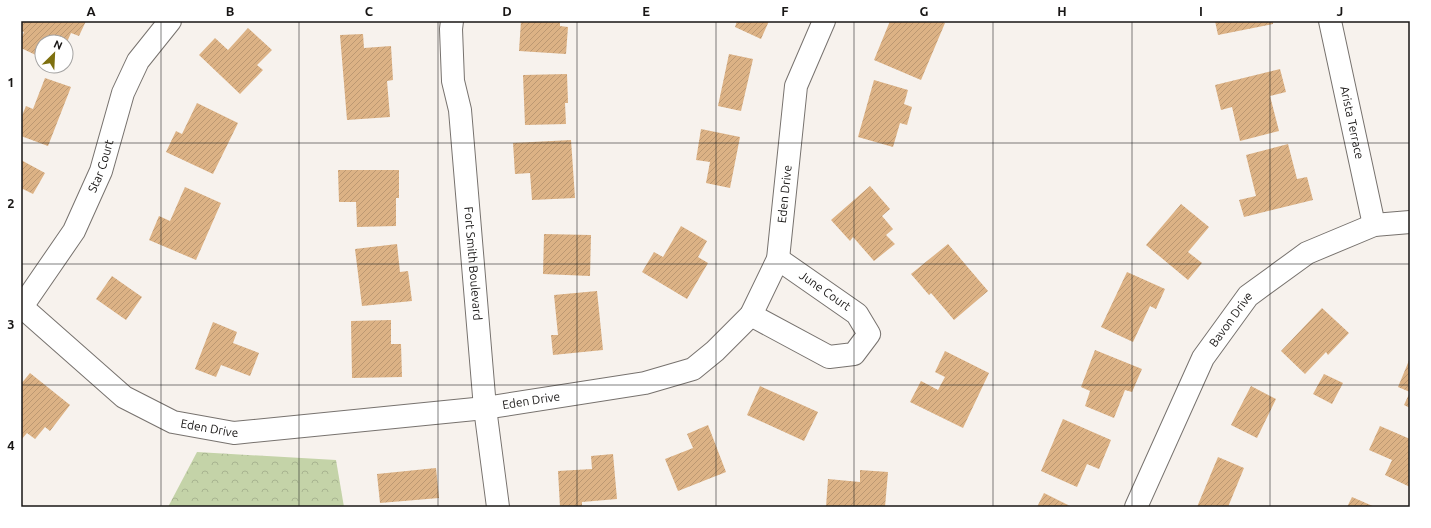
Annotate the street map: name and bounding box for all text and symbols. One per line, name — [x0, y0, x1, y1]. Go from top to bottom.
text: A — [86, 4, 96, 18]
text: B — [226, 4, 235, 18]
text: C — [365, 4, 374, 18]
text: D — [502, 4, 512, 18]
text: E — [642, 4, 650, 18]
text: F — [781, 4, 789, 18]
text: G — [920, 4, 929, 18]
text: H — [1057, 4, 1067, 18]
text: I — [1199, 4, 1203, 18]
text: J — [1337, 4, 1343, 18]
north arrow — [34, 34, 74, 74]
text: N — [52, 38, 64, 52]
text: 1 — [7, 75, 15, 89]
street label: Arista Terrace — [1338, 85, 1367, 160]
street label: Star Court — [85, 138, 116, 194]
street label: Eden Drive — [775, 164, 794, 224]
text: 2 — [7, 196, 15, 210]
street label: Fort Smith Boulevard — [462, 206, 485, 321]
street label: June Court — [797, 268, 854, 313]
street label: Bavon Drive — [1206, 288, 1254, 349]
text: 3 — [7, 317, 15, 331]
street label: Eden Drive — [501, 389, 561, 411]
street label: Eden Drive — [180, 416, 239, 439]
text: 4 — [7, 438, 15, 452]

